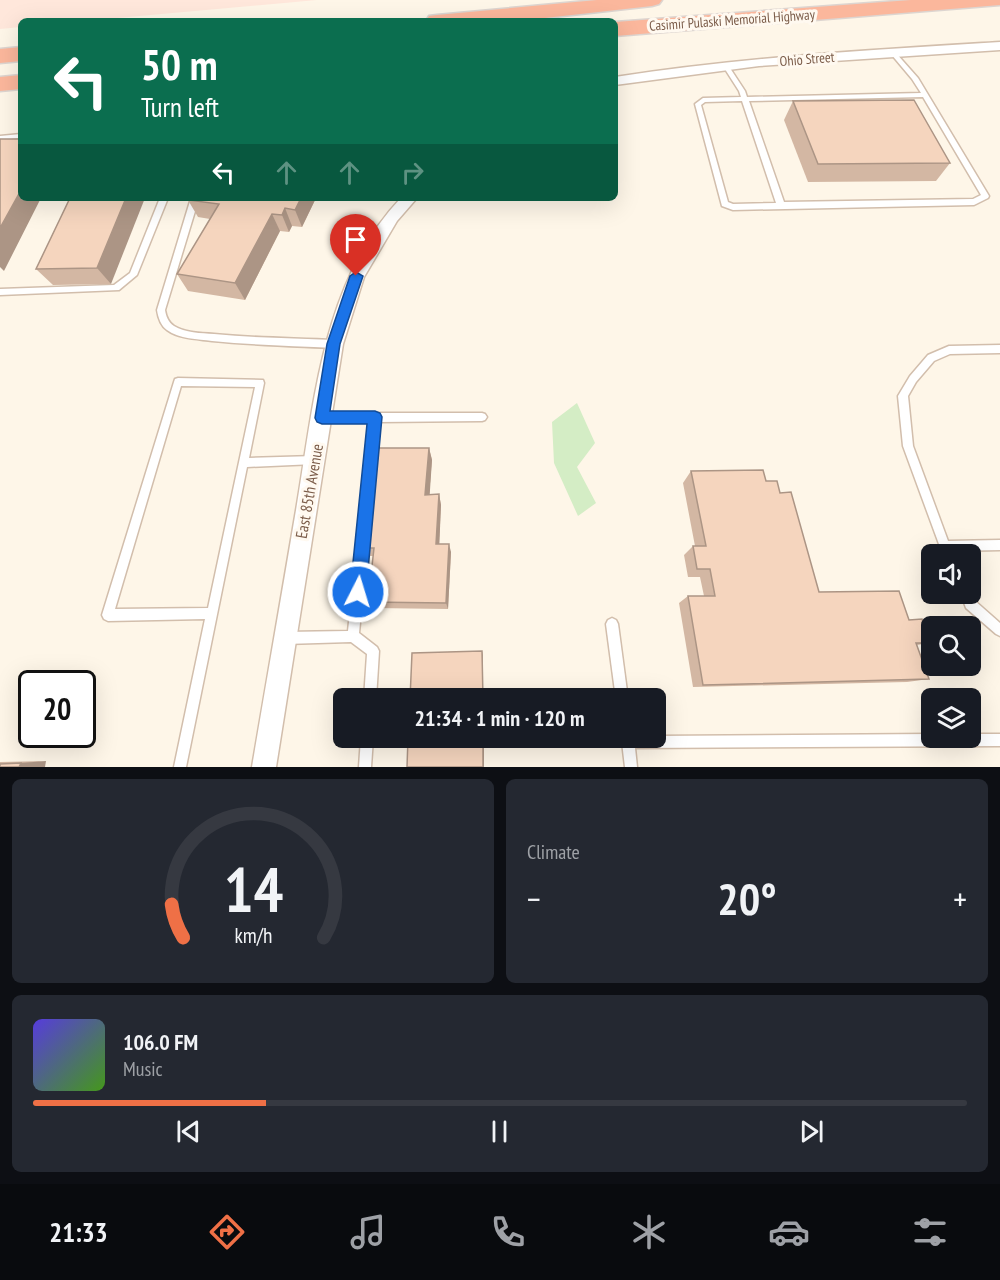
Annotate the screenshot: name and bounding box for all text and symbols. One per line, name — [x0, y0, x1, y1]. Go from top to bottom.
street label: Casimir Pulaski Memorial Highway — [649, 5, 816, 35]
text: 50 m — [141, 37, 218, 92]
icon: left — [42, 42, 120, 120]
street label: Ohio Street — [779, 48, 835, 70]
text: Turn left — [141, 90, 219, 124]
icon: left — [207, 156, 240, 189]
icon: ahead — [270, 156, 303, 189]
icon: ahead — [333, 156, 366, 189]
icon: right — [396, 156, 429, 189]
pin — [330, 214, 381, 276]
icon: arrive — [339, 223, 372, 256]
street label: East 85th Avenue — [291, 442, 327, 540]
map controls — [921, 544, 981, 748]
button: sound — [921, 544, 981, 604]
position arrow — [326, 560, 390, 624]
button: search — [921, 616, 981, 676]
speed limit sign: 20 — [18, 670, 96, 748]
button: layers — [921, 688, 981, 748]
text: 21:34 · 1 min · 120 m — [414, 704, 585, 732]
text: Climate — [527, 839, 580, 865]
text: 14 — [223, 848, 283, 929]
text: 20° — [717, 869, 777, 927]
text: − — [527, 877, 541, 920]
text: + — [953, 877, 967, 920]
text: km/h — [234, 921, 272, 949]
text: 106.0 FM — [123, 1028, 198, 1056]
text: Music — [123, 1056, 163, 1082]
icon: previous — [172, 1115, 205, 1148]
icon: pause — [483, 1115, 516, 1148]
icon: next — [795, 1115, 828, 1148]
icon: directions — [206, 1211, 248, 1253]
icon: music — [347, 1211, 389, 1253]
icon: phone — [487, 1211, 529, 1253]
icon: climate — [628, 1211, 670, 1253]
icon: car — [768, 1211, 810, 1253]
icon: filters — [909, 1211, 951, 1253]
text: 21:33 — [49, 1215, 108, 1249]

